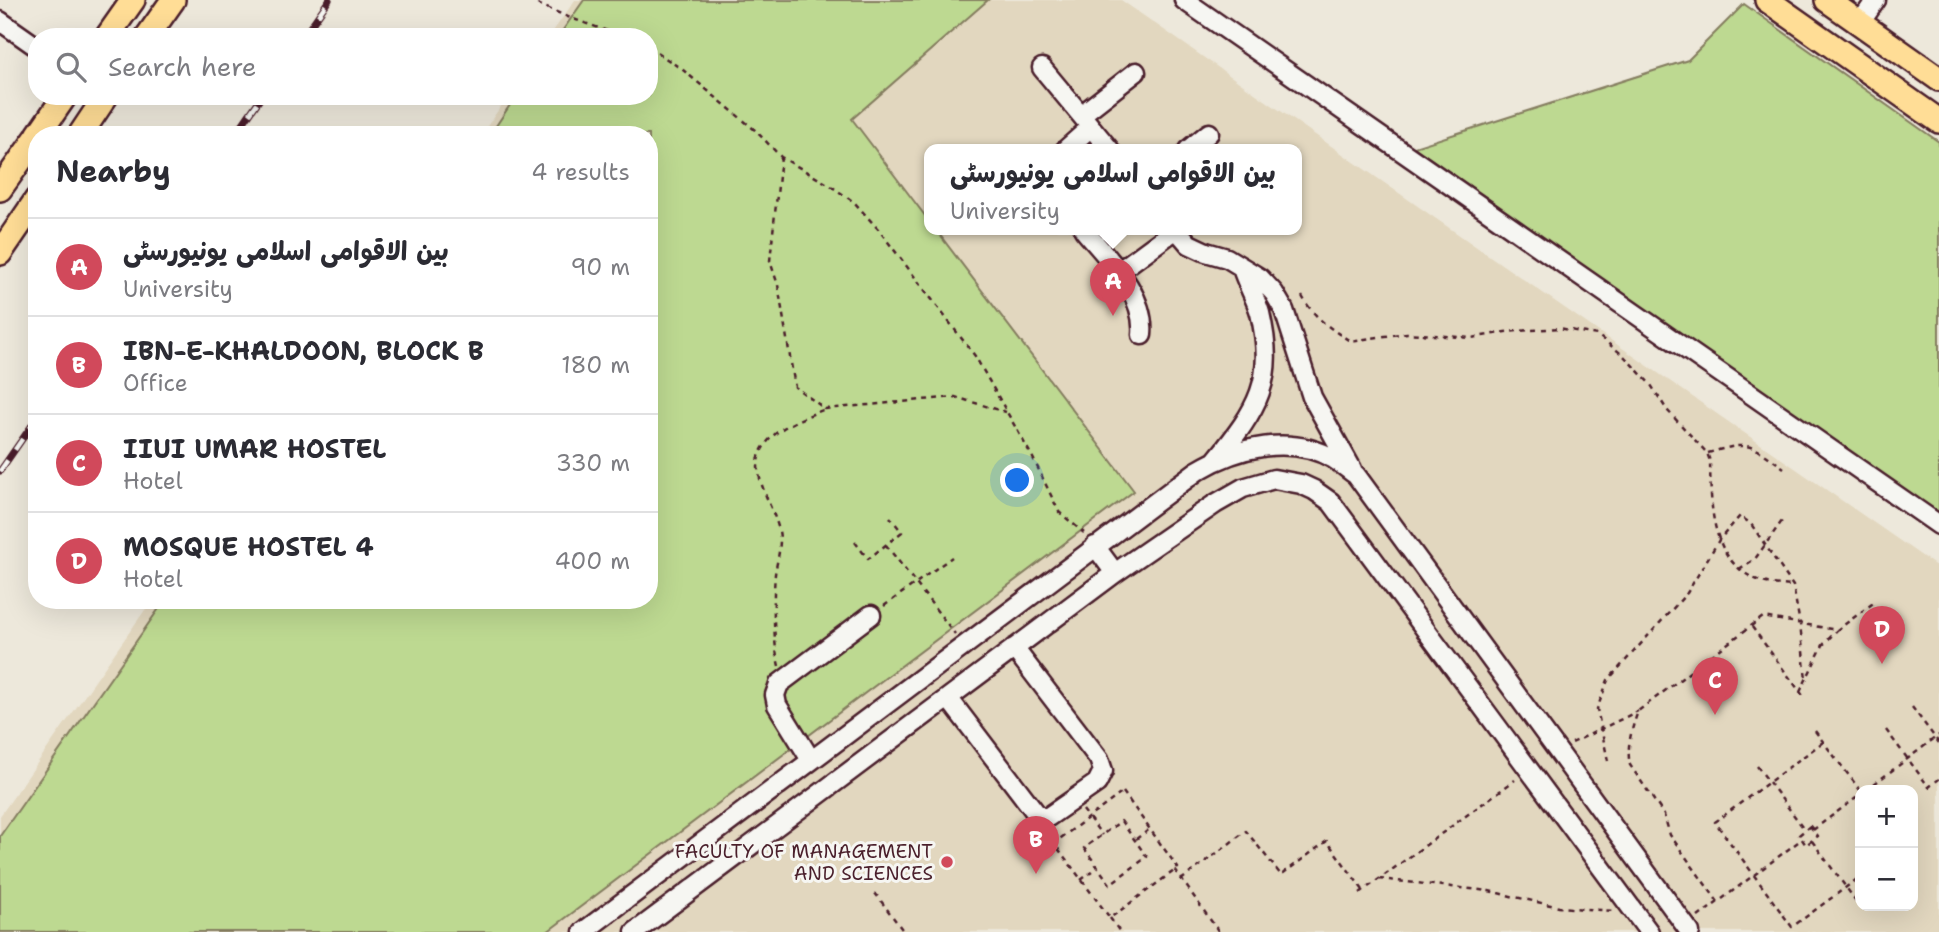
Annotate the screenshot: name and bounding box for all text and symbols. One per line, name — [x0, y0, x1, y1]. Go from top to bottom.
search box — [28, 28, 658, 105]
icon: search — [52, 48, 90, 86]
text: Search here — [108, 49, 257, 84]
popup — [924, 144, 1302, 235]
text: Nearby — [56, 151, 171, 192]
text: بین الاقوامی اسلامی یونیورسٹی — [950, 155, 1276, 190]
text: 4 results — [531, 157, 630, 187]
text: University — [950, 196, 1060, 226]
text: بین الاقوامی اسلامی یونیورسٹی — [123, 233, 449, 268]
text: A — [70, 252, 88, 282]
text: 90 m — [570, 252, 630, 282]
pin: A — [1090, 258, 1136, 316]
text: University — [123, 274, 233, 304]
text: IBN-E-KHALDOON, BLOCK B — [123, 333, 484, 368]
text: B — [72, 350, 86, 380]
text: 180 m — [561, 350, 630, 380]
text: Office — [123, 368, 188, 398]
text: IIUI UMAR HOSTEL — [123, 431, 386, 466]
text: C — [72, 448, 86, 478]
text: 330 m — [556, 448, 630, 478]
your location — [1000, 463, 1034, 497]
text: Hotel — [123, 466, 183, 496]
text: MOSQUE HOSTEL 4 — [123, 529, 374, 564]
text: D — [71, 546, 87, 576]
text: 400 m — [554, 546, 630, 576]
text: Hotel — [123, 564, 183, 594]
pin: D — [1859, 606, 1905, 664]
pin: C — [1692, 657, 1738, 715]
map controls — [1855, 785, 1918, 911]
button: + — [1855, 785, 1918, 848]
pin: B — [1013, 816, 1059, 874]
place label: FACULTY OF MANAGEMENT AND SCIENCES — [675, 839, 933, 886]
button: − — [1855, 848, 1918, 911]
marker: FACULTY OF MANAGEMENT AND SCIENCES — [939, 854, 955, 870]

